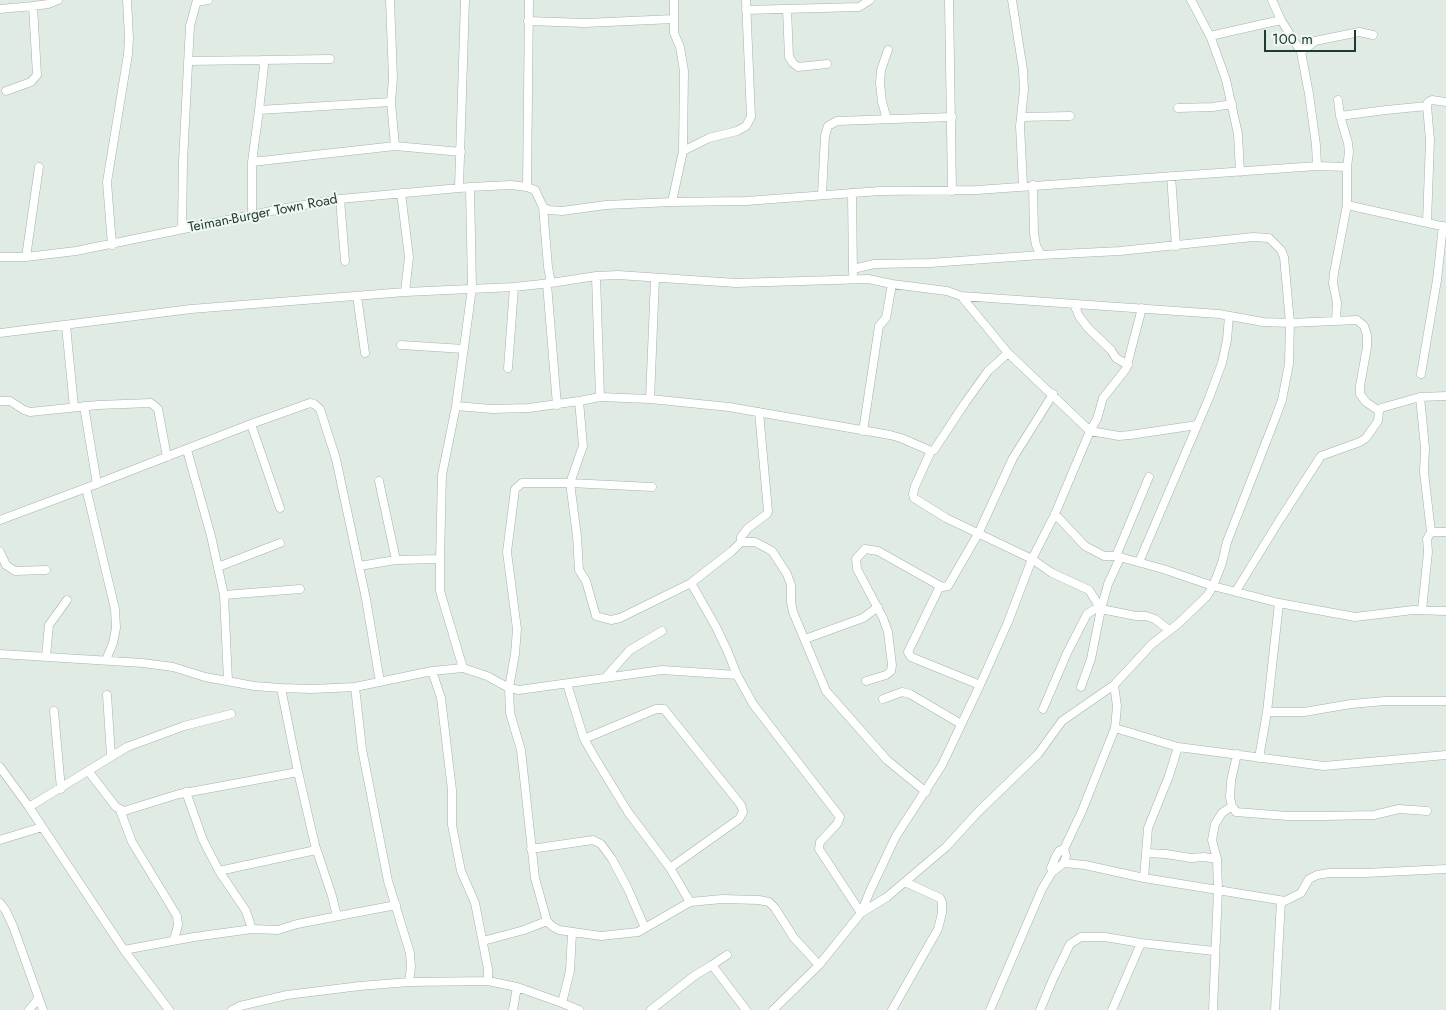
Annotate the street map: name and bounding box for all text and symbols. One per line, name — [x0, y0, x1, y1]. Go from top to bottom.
scale bar — [1266, 20, 1358, 52]
text: 100 m — [1272, 28, 1313, 50]
street label: Teiman-Burger Town Road — [187, 191, 339, 237]

